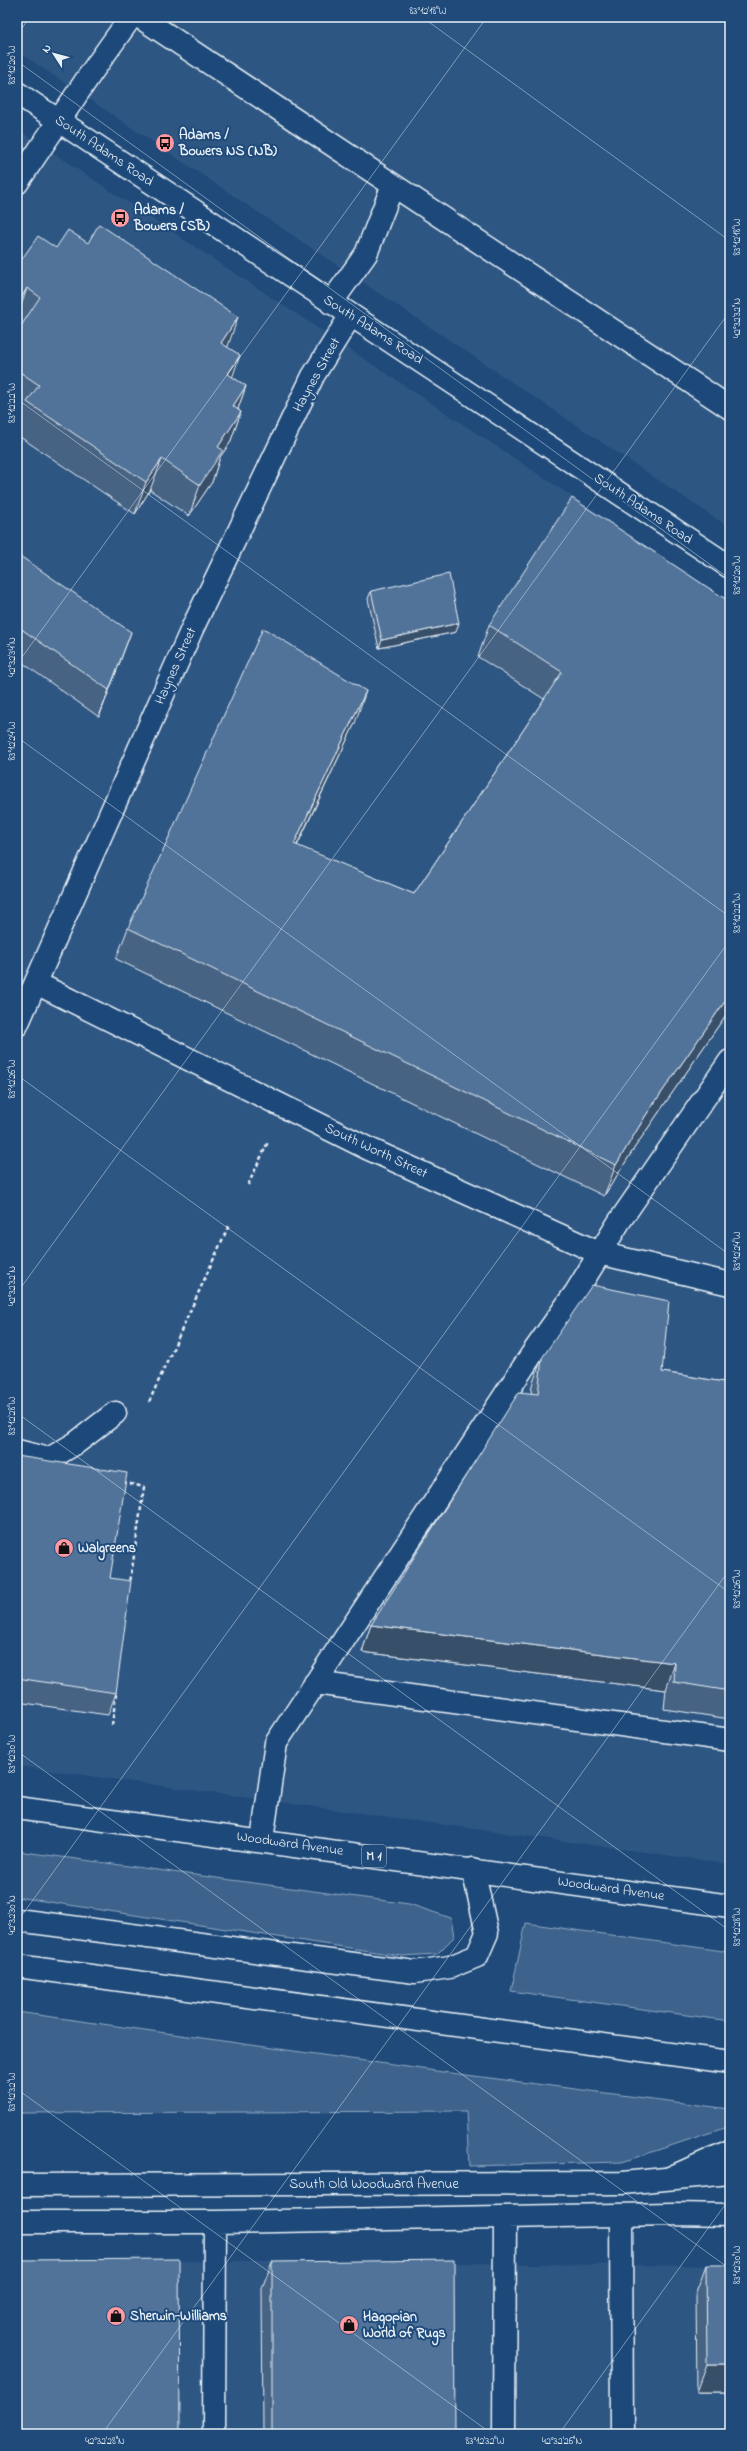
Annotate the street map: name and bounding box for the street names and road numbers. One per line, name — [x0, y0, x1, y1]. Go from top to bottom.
street label: South Adams Road — [50, 110, 158, 192]
street label: South Adams Road — [319, 290, 427, 370]
street label: Haynes Street — [288, 334, 347, 417]
street label: South Adams Road — [589, 468, 697, 550]
street label: Haynes Street — [150, 624, 203, 708]
street label: South Worth Street — [321, 1118, 431, 1184]
street label: Woodward Avenue — [235, 1826, 345, 1862]
road number: M 1 — [362, 1845, 386, 1867]
street label: Woodward Avenue — [556, 1871, 666, 1907]
street label: South Old Woodward Avenue — [289, 2174, 460, 2195]

